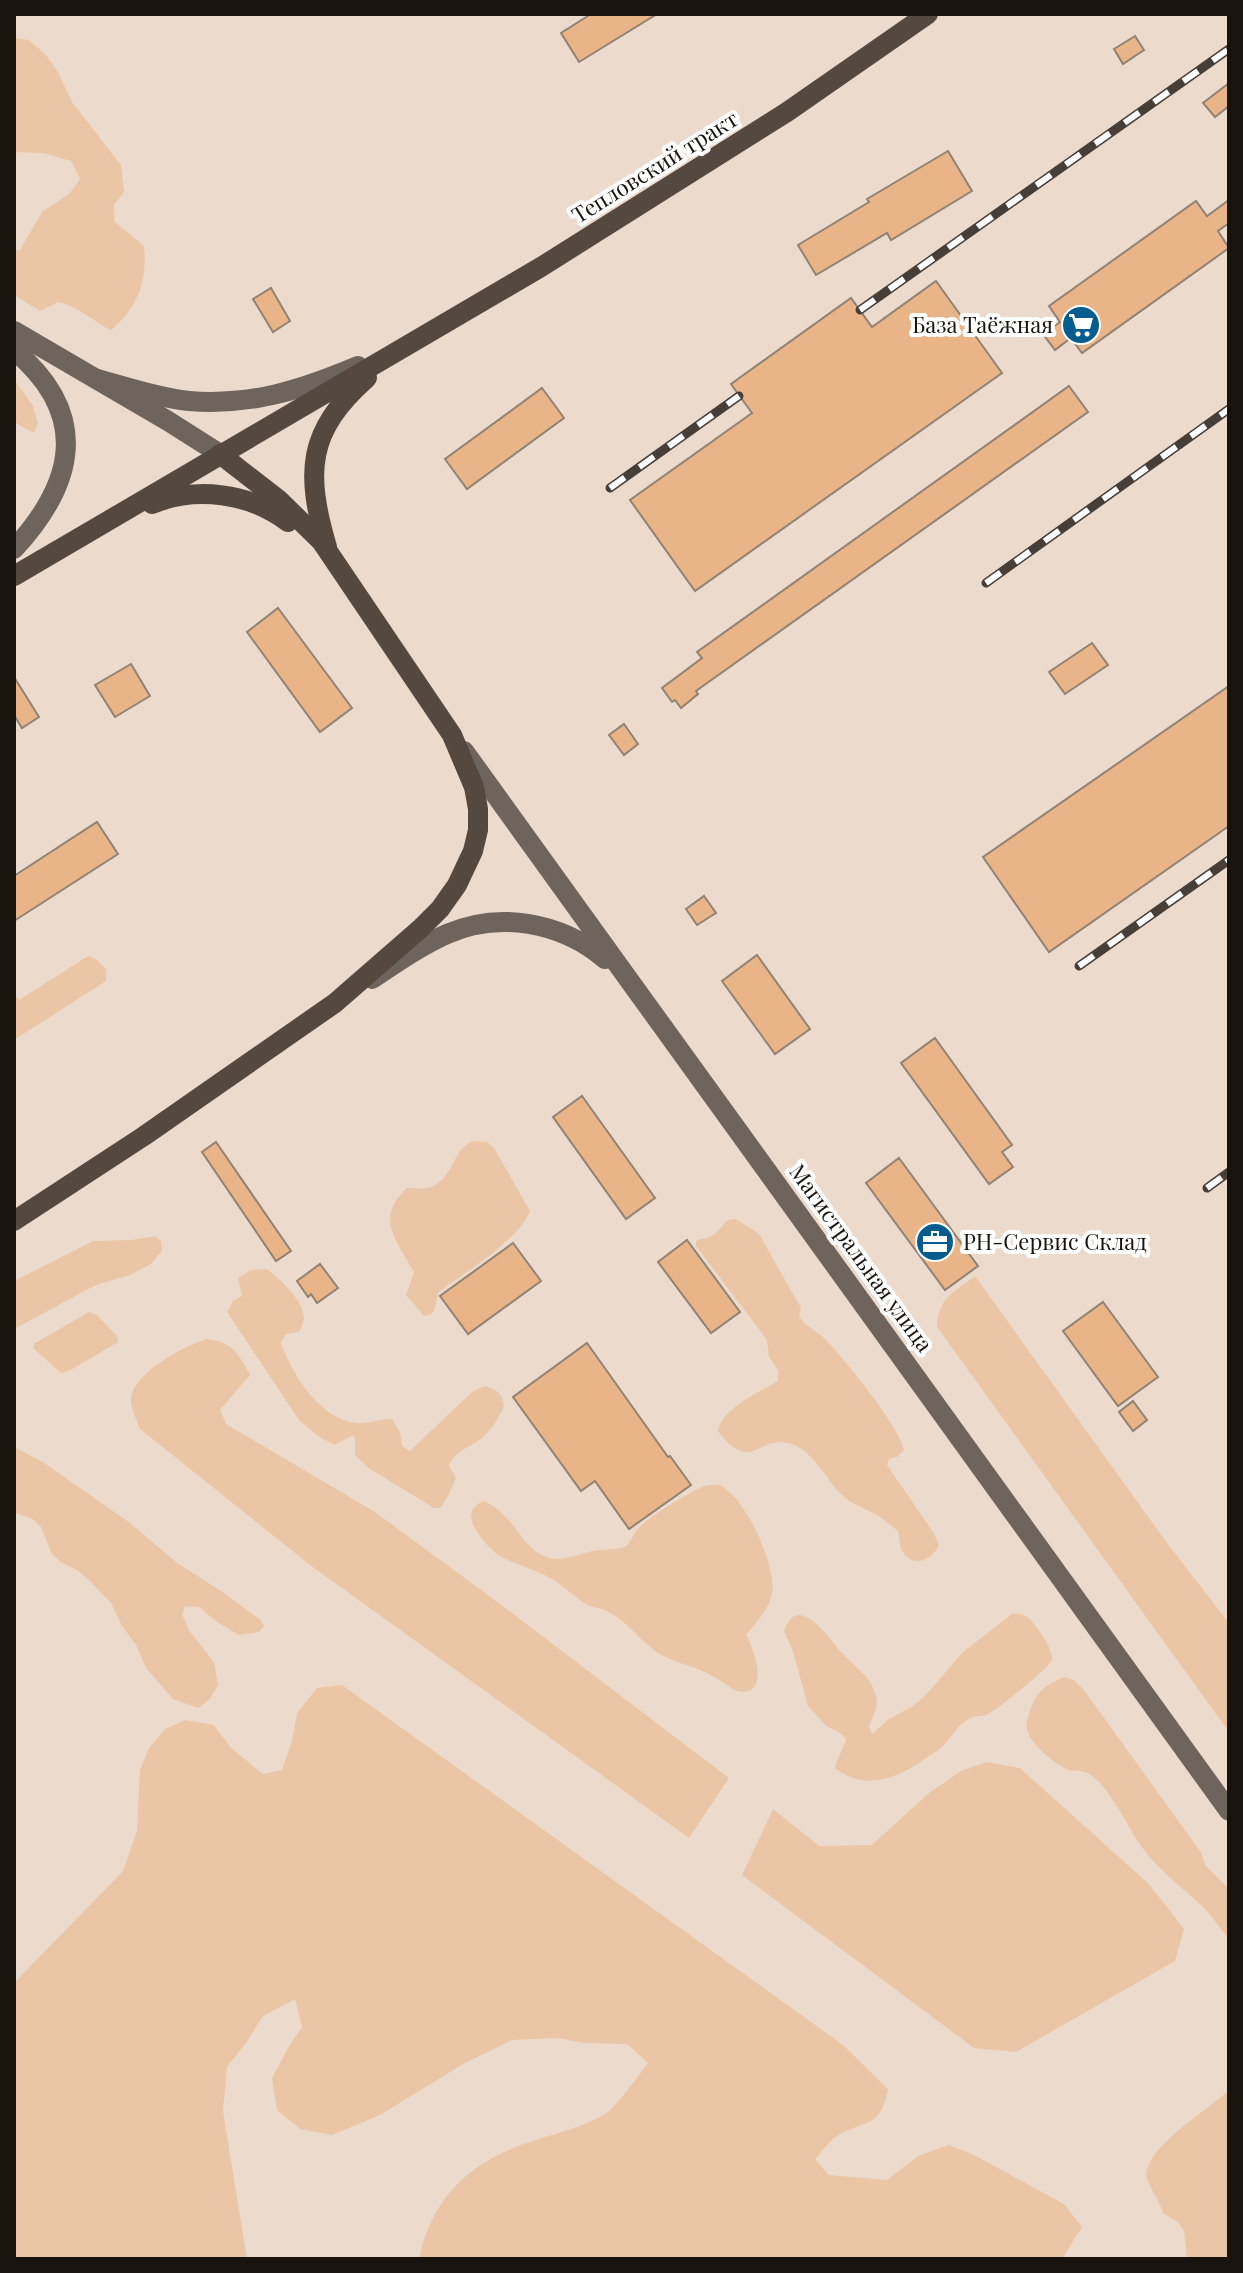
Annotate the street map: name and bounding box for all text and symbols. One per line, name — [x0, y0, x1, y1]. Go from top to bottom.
street label: Тепловский тракт — [566, 103, 743, 229]
supermarket icon: База Таёжная — [1060, 304, 1102, 346]
place label: База Таёжная — [912, 309, 1053, 339]
street label: Магистральная улица — [783, 1157, 940, 1358]
office icon: РН-Сервис Cклад — [914, 1221, 956, 1263]
place label: РН-Сервис Cклад — [963, 1226, 1147, 1256]

